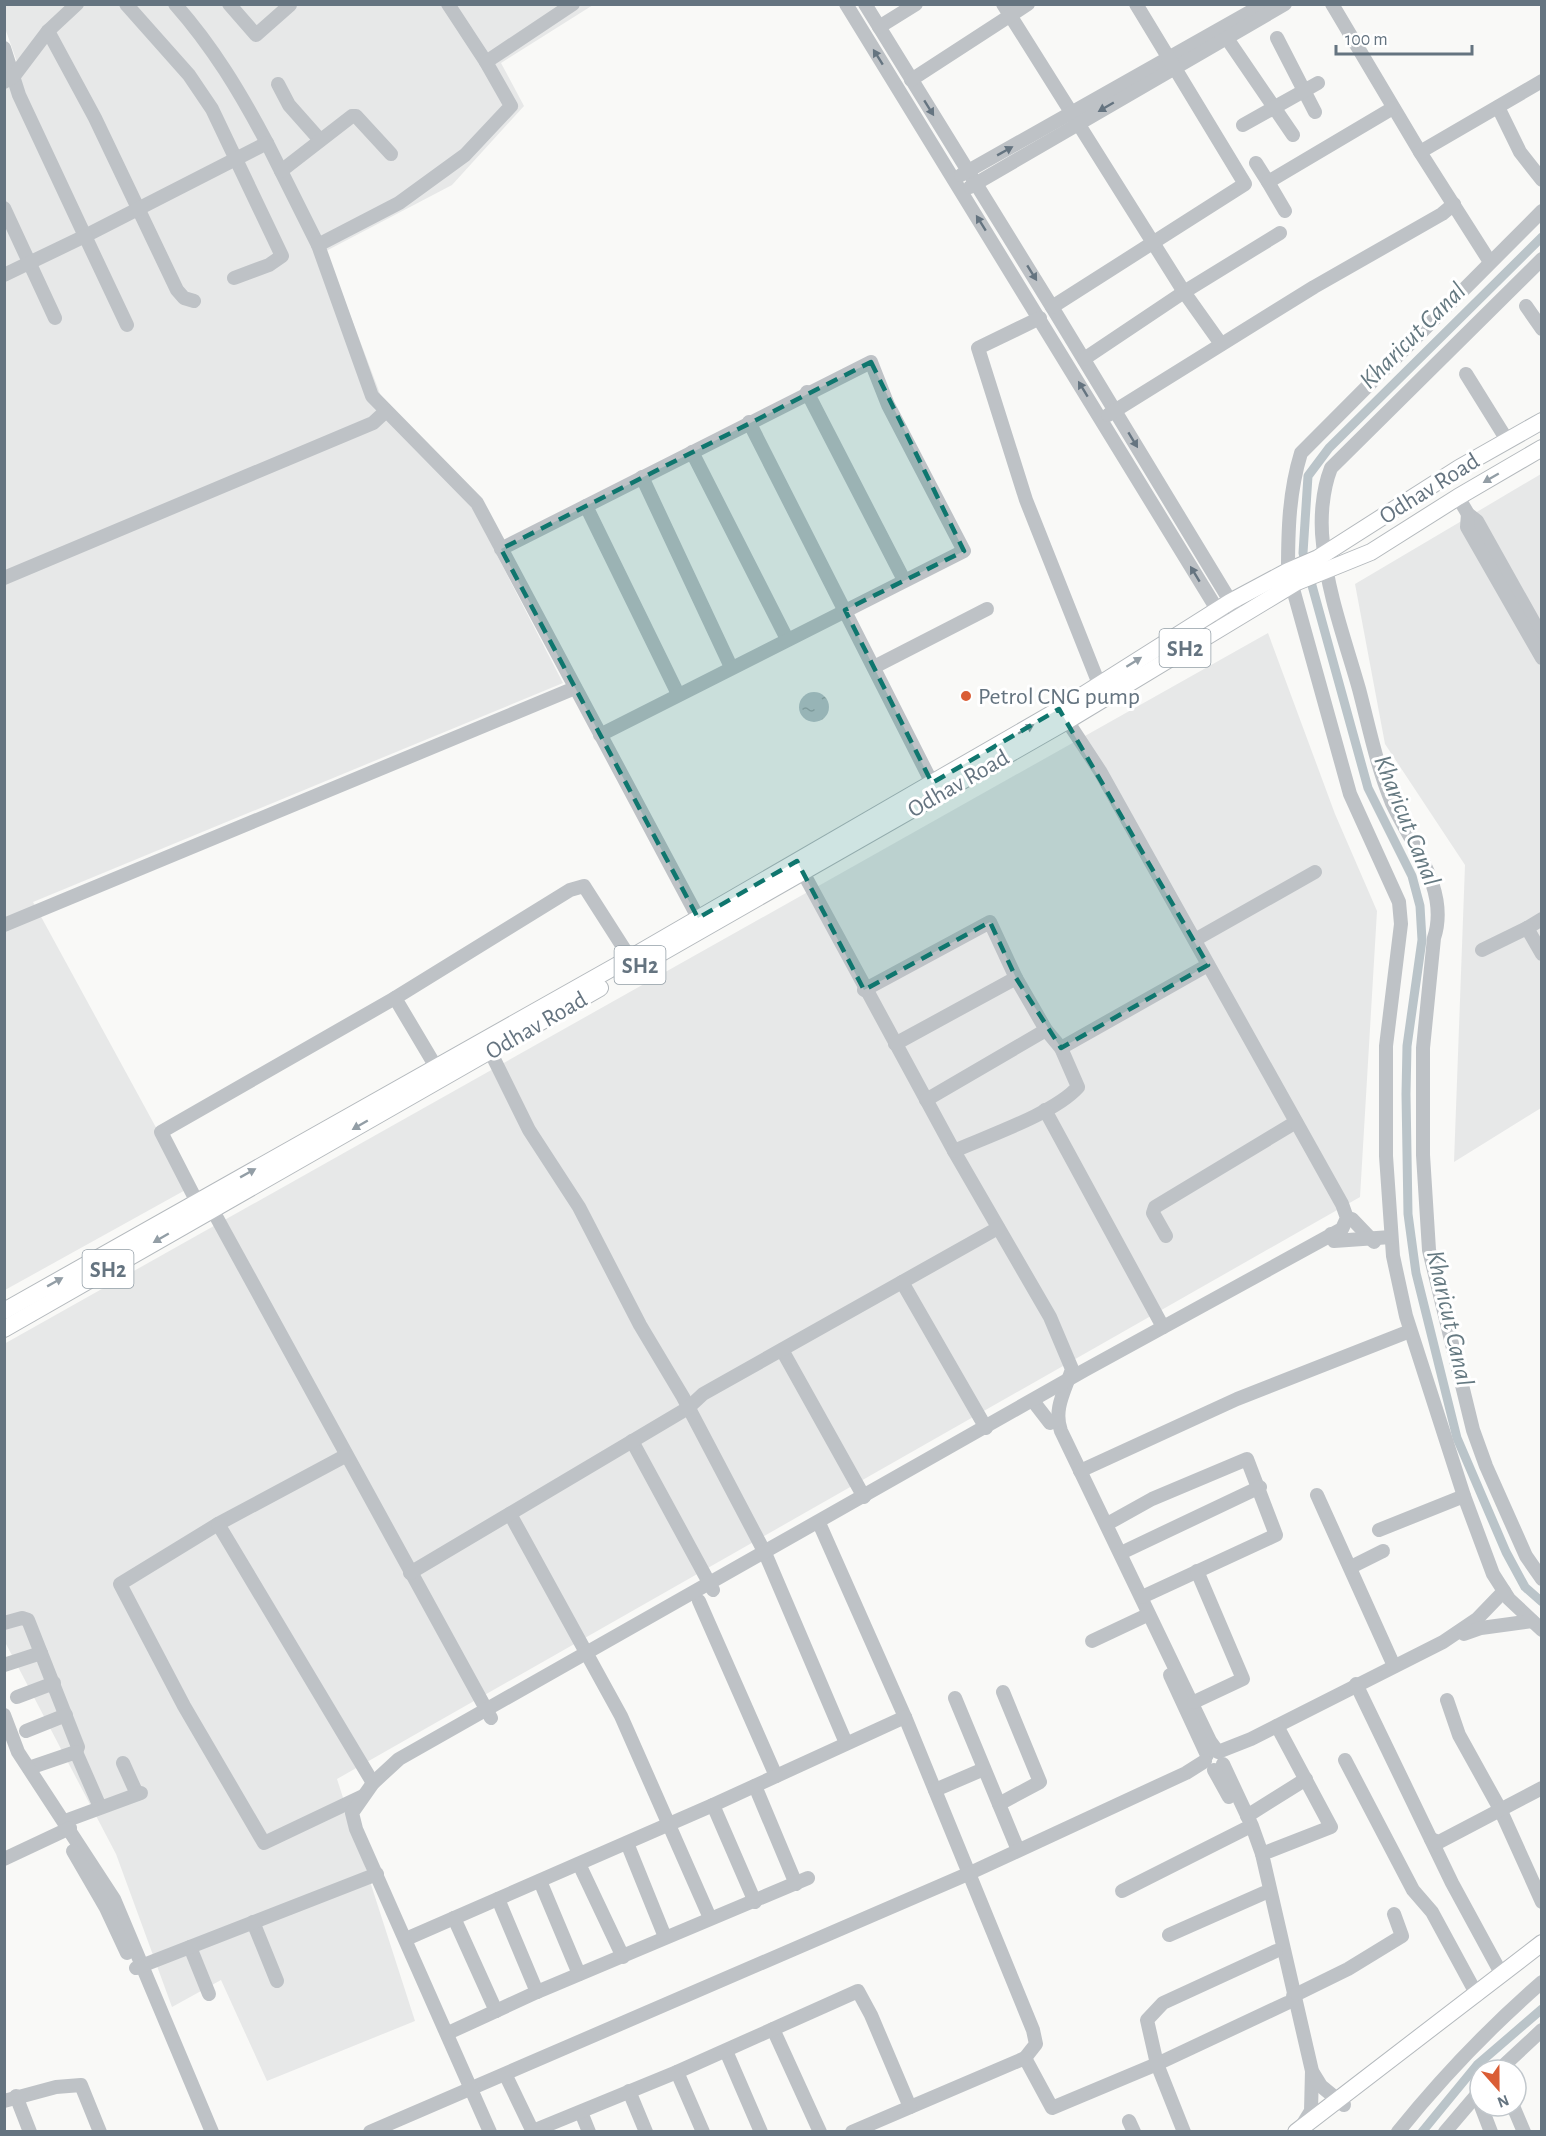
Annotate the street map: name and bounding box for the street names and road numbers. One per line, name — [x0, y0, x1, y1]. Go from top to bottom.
street label: Odhav Road — [1375, 449, 1484, 529]
road number: SH2 — [1160, 629, 1210, 667]
street label: Odhav Road — [904, 745, 1013, 822]
road number: SH2 — [614, 946, 666, 984]
street label: Odhav Road — [482, 987, 591, 1064]
road number: SH2 — [82, 1250, 134, 1288]

